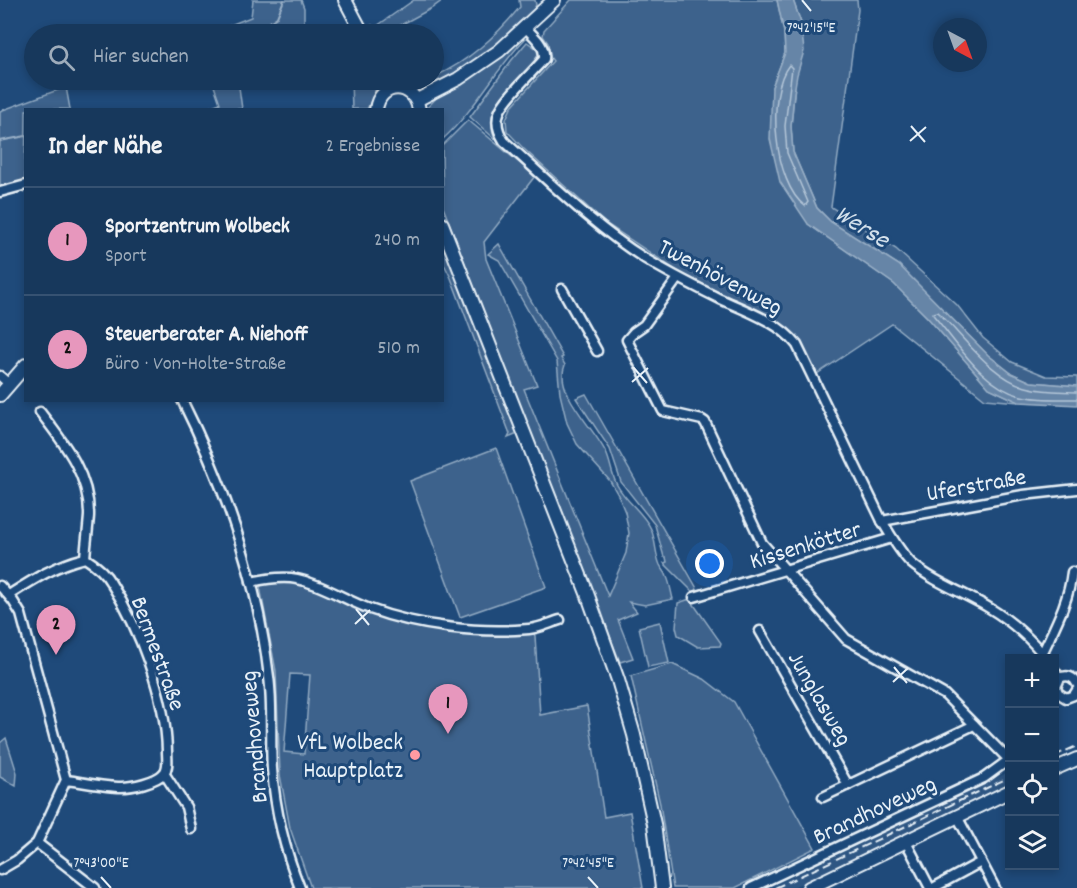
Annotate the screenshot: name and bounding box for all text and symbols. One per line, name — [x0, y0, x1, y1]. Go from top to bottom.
text: 7°42'15"E — [787, 18, 836, 40]
north arrow — [933, 18, 987, 72]
search box — [24, 24, 444, 90]
icon: search — [45, 41, 78, 74]
text: Hier suchen — [93, 42, 189, 73]
text: In der Nähe — [48, 129, 162, 166]
text: 2 Ergebnisse — [325, 133, 420, 161]
water label: Werse — [827, 197, 897, 260]
text: Sportzentrum Wolbeck — [105, 212, 290, 243]
text: 1 — [65, 227, 70, 255]
text: 240 m — [374, 227, 420, 255]
street label: Twenhövenweg — [651, 232, 788, 326]
text: Sport — [105, 243, 147, 271]
text: Steuerberater A. Niehoff — [105, 320, 309, 351]
text: 2 — [63, 335, 72, 363]
text: 510 m — [377, 335, 420, 363]
text: Büro · Von-Holte-Straße — [105, 351, 286, 379]
street label: Uferstraße — [924, 461, 1029, 512]
street label: Kissenkötter — [746, 514, 866, 580]
your location — [695, 549, 724, 578]
street label: Bermestraße — [120, 592, 193, 716]
pin: 2 — [36, 606, 76, 655]
street label: Junglasweg — [778, 646, 859, 753]
map controls — [1005, 654, 1059, 870]
button: + — [1005, 654, 1059, 708]
street label: Brandhoveweg — [233, 669, 279, 804]
pin: 1 — [428, 684, 468, 734]
button: − — [1005, 708, 1059, 762]
place label: VfL Wolbeck Hauptplatz — [297, 727, 403, 789]
marker: VfL Wolbeck Hauptplatz — [408, 748, 422, 762]
button: locate — [1005, 762, 1059, 816]
street label: Brandhoveweg — [808, 768, 943, 855]
button: layers — [1005, 816, 1059, 870]
text: 7°43'00"E — [74, 853, 129, 875]
text: 7°42'45"E — [562, 853, 614, 875]

